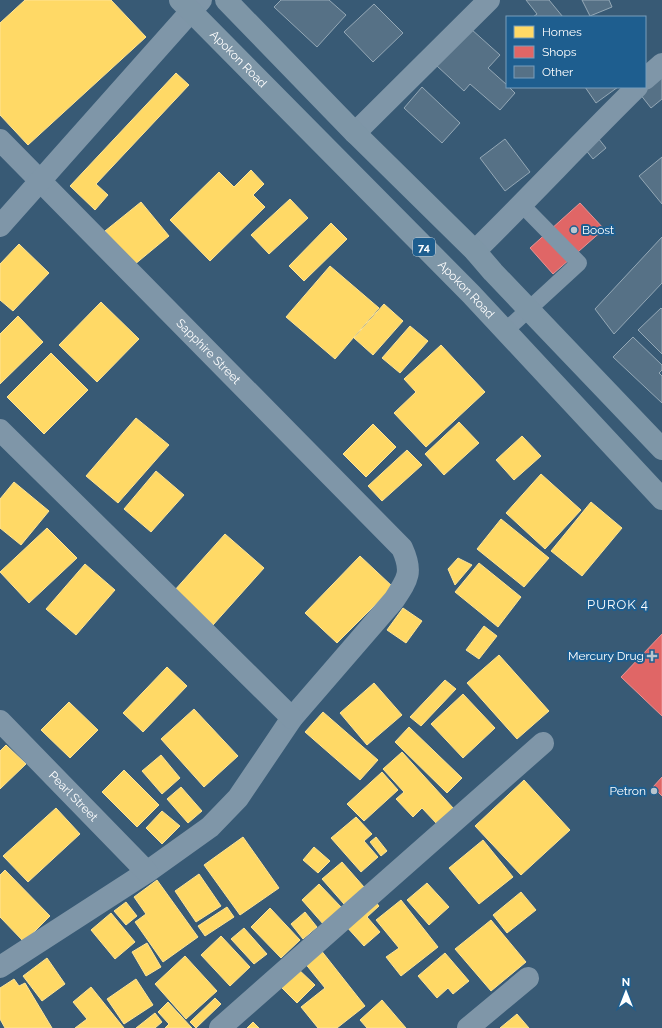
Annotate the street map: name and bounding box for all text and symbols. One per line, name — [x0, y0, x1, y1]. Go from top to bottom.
legend — [506, 16, 646, 88]
text: Homes — [542, 25, 582, 39]
street label: Apokon Road — [207, 28, 270, 90]
text: Shops — [542, 45, 577, 59]
text: Other — [542, 65, 574, 79]
place label: Boost — [582, 223, 614, 237]
marker: Boost — [569, 225, 579, 235]
road number: 74 — [413, 238, 435, 256]
street label: Apokon Road — [435, 258, 497, 321]
street label: Sapphire Street — [173, 316, 244, 387]
district label: PUROK 4 — [587, 597, 649, 612]
place label: Mercury Drug — [568, 649, 644, 663]
marker: Mercury Drug — [647, 651, 657, 661]
street label: Pearl Street — [46, 768, 101, 824]
place label: Petron — [609, 784, 646, 798]
marker: Petron — [649, 786, 659, 796]
north arrow — [606, 972, 646, 1012]
text: N — [622, 976, 630, 989]

